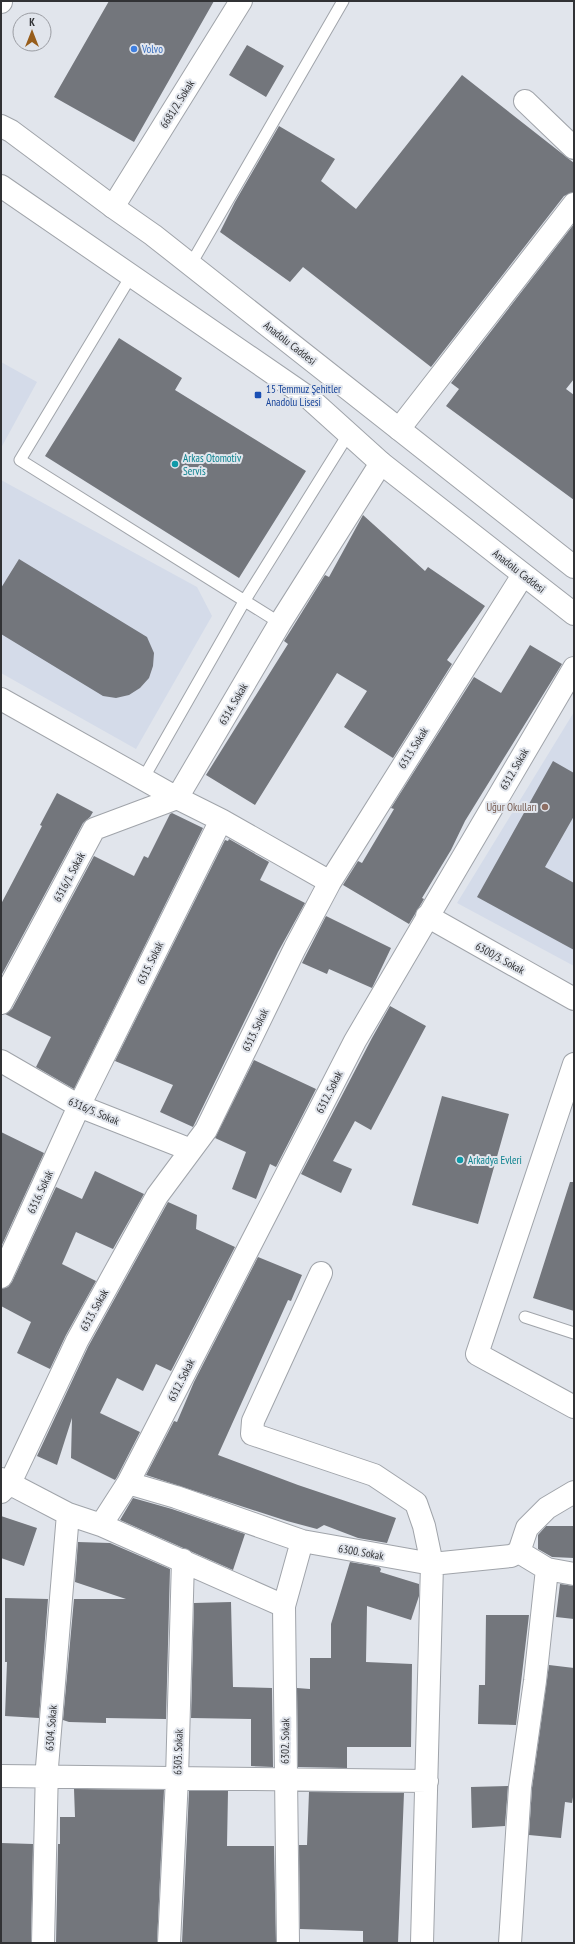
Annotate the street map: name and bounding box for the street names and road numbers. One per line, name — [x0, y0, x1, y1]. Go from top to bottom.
street label: 6681/2. Sokak — [157, 77, 198, 131]
street label: Anadolu Caddesi — [261, 318, 319, 368]
street label: Anadolu Caddesi — [490, 546, 548, 596]
street label: 6314. Sokak — [215, 680, 251, 727]
street label: 6313. Sokak — [395, 724, 431, 771]
street label: 6312. Sokak — [496, 745, 532, 792]
street label: 6316/1. Sokak — [50, 849, 88, 904]
street label: 6315. Sokak — [134, 939, 167, 987]
street label: 6300/3. Sokak — [473, 939, 528, 978]
street label: 6313. Sokak — [239, 1006, 272, 1054]
street label: 6312. Sokak — [312, 1068, 346, 1116]
street label: 6316/5. Sokak — [66, 1094, 122, 1128]
street label: 6316. Sokak — [24, 1168, 56, 1216]
street label: 6313. Sokak — [77, 1286, 112, 1333]
street label: 6312. Sokak — [164, 1356, 198, 1404]
street label: 6300. Sokak — [337, 1541, 385, 1563]
street label: 6304. Sokak — [42, 1704, 60, 1751]
street label: 6302. Sokak — [278, 1717, 292, 1764]
street label: 6303. Sokak — [170, 1728, 186, 1775]

